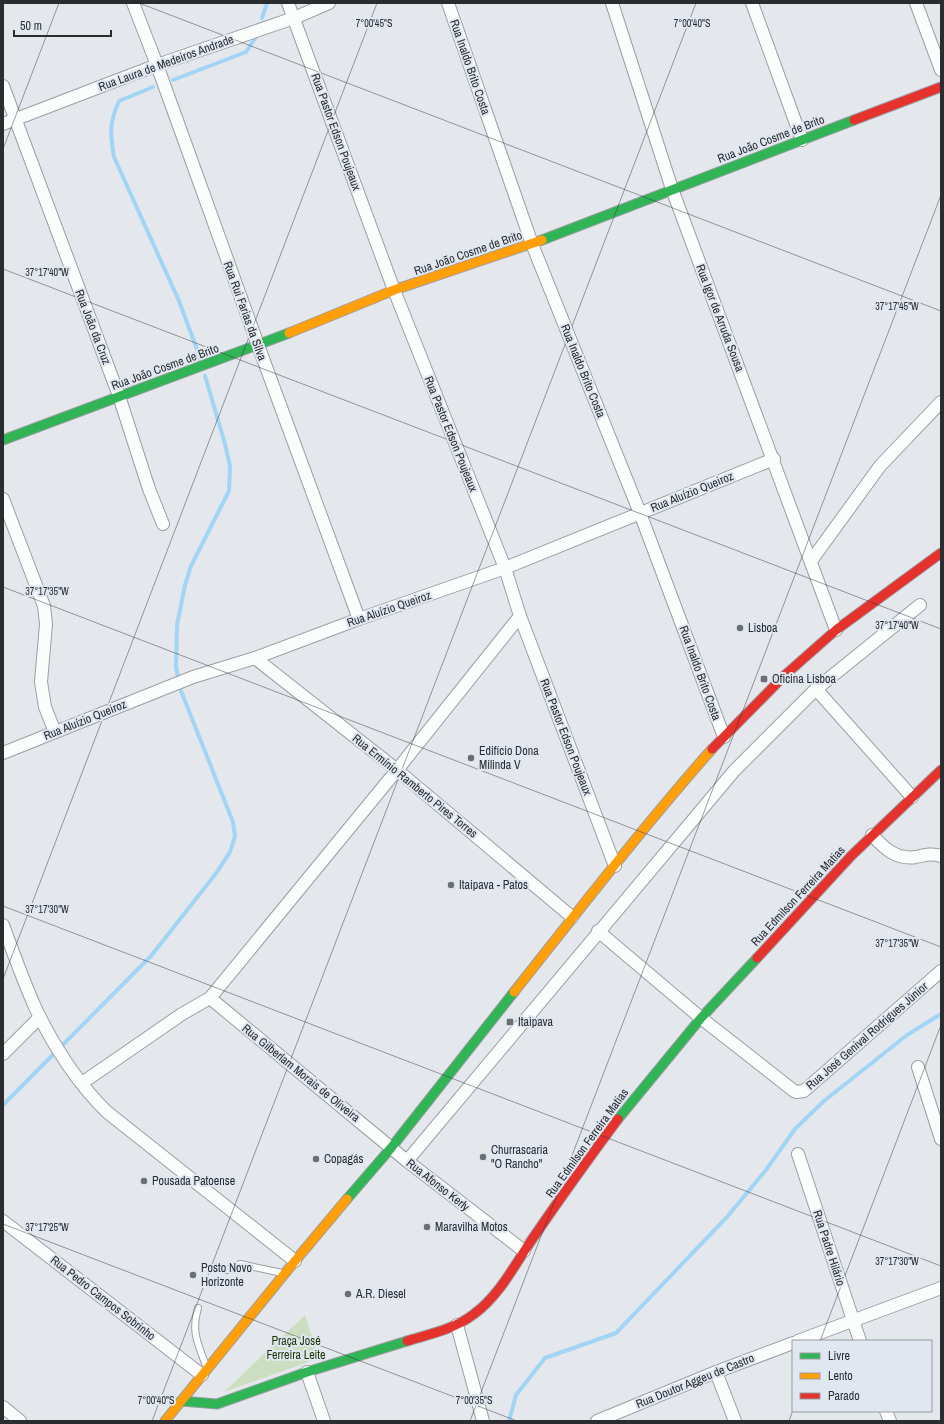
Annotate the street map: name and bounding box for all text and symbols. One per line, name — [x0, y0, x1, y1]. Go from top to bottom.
scale bar — [14, 12, 111, 38]
text: 7°00'45"S — [356, 17, 393, 30]
street label: Rua Inaldo Brito Costa — [446, 17, 494, 117]
text: 7°00'40"S — [674, 17, 711, 30]
text: 50 m — [20, 18, 42, 34]
street label: Rua Laura de Medeiros Andrade — [96, 31, 236, 95]
street label: Rua Pastor Edson Poujeaux — [307, 71, 365, 193]
street label: Rua João Cosme de Brito — [715, 111, 827, 167]
street label: Rua João Cosme de Brito — [412, 227, 524, 279]
street label: Rua Rui Farias da Silva — [220, 259, 271, 363]
street label: Rua Igor de Arruda Sousa — [692, 262, 748, 374]
text: 37°17'40"W — [25, 266, 69, 279]
street label: Rua João da Cruz — [71, 287, 115, 367]
text: 37°17'45"W — [875, 300, 919, 313]
street label: Rua Inaldo Brito Costa — [557, 322, 609, 421]
street label: Rua João Cosme de Brito — [109, 340, 221, 394]
street label: Rua Pastor Edson Poujeaux — [420, 374, 482, 494]
street label: Rua Aluízio Queiroz — [648, 468, 736, 516]
text: 37°17'35"W — [25, 585, 69, 598]
street label: Rua Aluízio Queiroz — [345, 587, 433, 631]
text: 37°17'40"W — [875, 619, 919, 632]
place label: Lisboa — [748, 620, 778, 636]
street label: Rua Inaldo Brito Costa — [675, 623, 725, 723]
marker: Lisboa — [735, 623, 745, 633]
place label: Oficina Lisboa — [772, 671, 837, 687]
marker: Oficina Lisboa — [759, 674, 769, 684]
street label: Rua Pastor Edson Poujeaux — [536, 676, 596, 798]
street label: Rua Aluízio Queiroz — [41, 696, 129, 744]
street label: Rua Ermínio Ramberto Pires Torres — [349, 730, 481, 842]
place label: Edifício Dona Milinda V — [479, 743, 539, 773]
marker: Edifício Dona Milinda V — [466, 753, 476, 763]
street label: Rua Edmilson Ferreira Matias — [747, 842, 849, 949]
place label: Itaipava - Patos — [459, 877, 528, 893]
marker: Itaipava - Patos — [446, 880, 456, 890]
text: 37°17'30"W — [25, 903, 69, 916]
text: 37°17'35"W — [875, 937, 919, 950]
street label: Rua José Genival Rodrigues Júnior — [803, 978, 932, 1093]
place label: Itaipava — [518, 1014, 554, 1030]
marker: Itaipava — [505, 1017, 515, 1027]
street label: Rua Gilberlam Morais de Oliveira — [239, 1020, 364, 1126]
street label: Rua Edmilson Ferreira Matias — [542, 1085, 632, 1201]
place label: Churrascaria "O Rancho" — [491, 1142, 548, 1172]
place label: Copagás — [324, 1151, 363, 1167]
marker: Churrascaria "O Rancho" — [478, 1152, 488, 1162]
marker: Copagás — [311, 1154, 321, 1164]
street label: Rua Afonso Kerly — [403, 1155, 473, 1215]
place label: Pousada Patoense — [152, 1173, 235, 1189]
marker: Pousada Patoense — [139, 1176, 149, 1186]
street label: Rua Padre Hilário — [809, 1208, 849, 1288]
place label: Maravilha Motos — [435, 1219, 508, 1235]
text: 37°17'25"W — [25, 1221, 69, 1234]
marker: Maravilha Motos — [422, 1222, 432, 1232]
street label: Rua Pedro Campos Sobrinho — [47, 1252, 159, 1344]
text: 37°17'30"W — [875, 1255, 919, 1268]
place label: Posto Novo Horizonte — [201, 1260, 252, 1290]
marker: Posto Novo Horizonte — [188, 1270, 198, 1280]
place label: A.R. Diesel — [355, 1286, 406, 1302]
marker: A.R. Diesel — [343, 1289, 353, 1299]
park label: Praça José Ferreira Leite — [266, 1333, 326, 1363]
legend — [792, 1340, 932, 1412]
text: Livre — [828, 1348, 850, 1364]
street label: Rua Doutor Aggeu de Castro — [633, 1350, 757, 1412]
text: Lento — [828, 1368, 853, 1384]
text: Parado — [828, 1388, 860, 1404]
text: 7°00'40"S — [138, 1394, 175, 1407]
text: 7°00'35"S — [456, 1394, 493, 1407]

